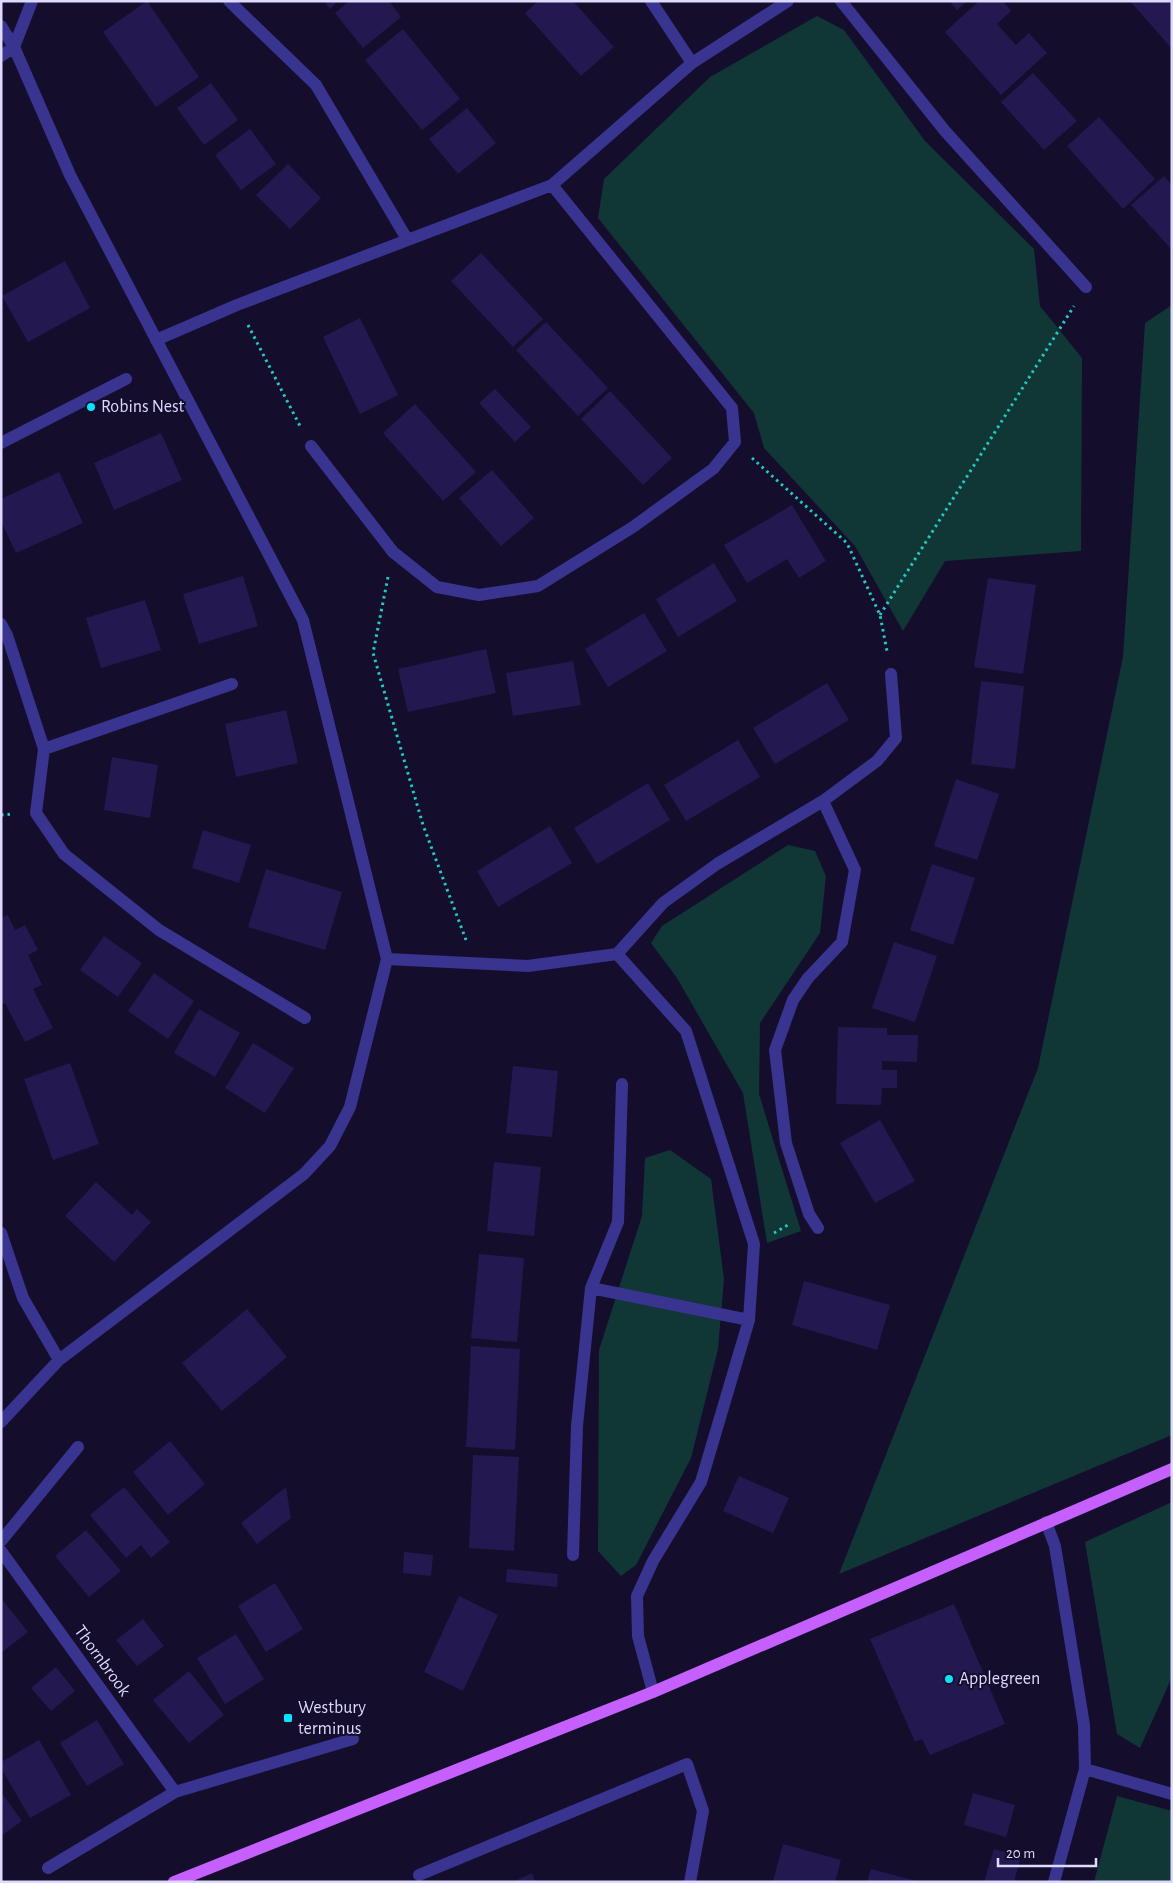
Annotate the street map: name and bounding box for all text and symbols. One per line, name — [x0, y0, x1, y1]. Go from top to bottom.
place label: Robins Nest — [101, 398, 185, 416]
marker: Robins Nest — [85, 401, 97, 413]
street label: Thornbrook — [70, 1622, 134, 1700]
place label: Applegreen — [959, 1670, 1040, 1688]
marker: Applegreen — [943, 1673, 955, 1685]
place label: Westbury terminus — [298, 1699, 366, 1738]
marker: Westbury terminus — [282, 1712, 294, 1724]
scale bar — [998, 1836, 1096, 1868]
text: 20 m — [1006, 1846, 1035, 1861]

